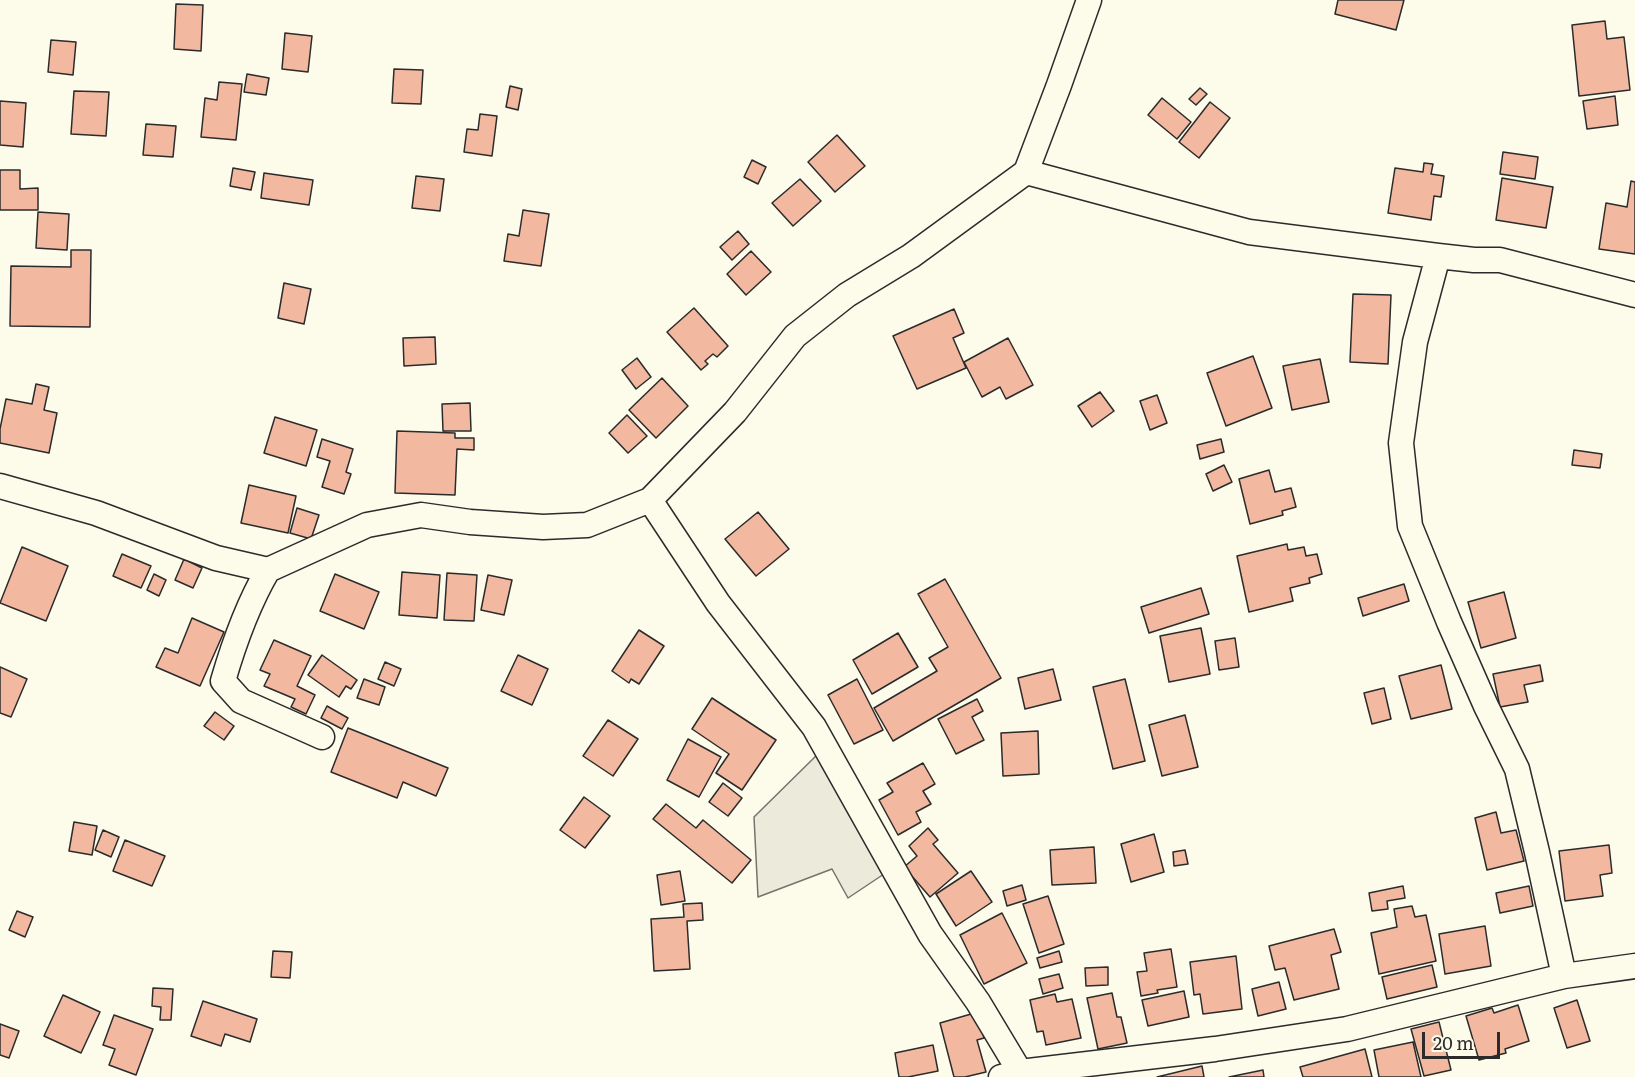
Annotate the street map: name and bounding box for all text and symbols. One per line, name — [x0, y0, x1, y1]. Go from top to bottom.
scale bar — [1425, 1020, 1503, 1058]
text: 20 m — [1433, 1029, 1474, 1056]

